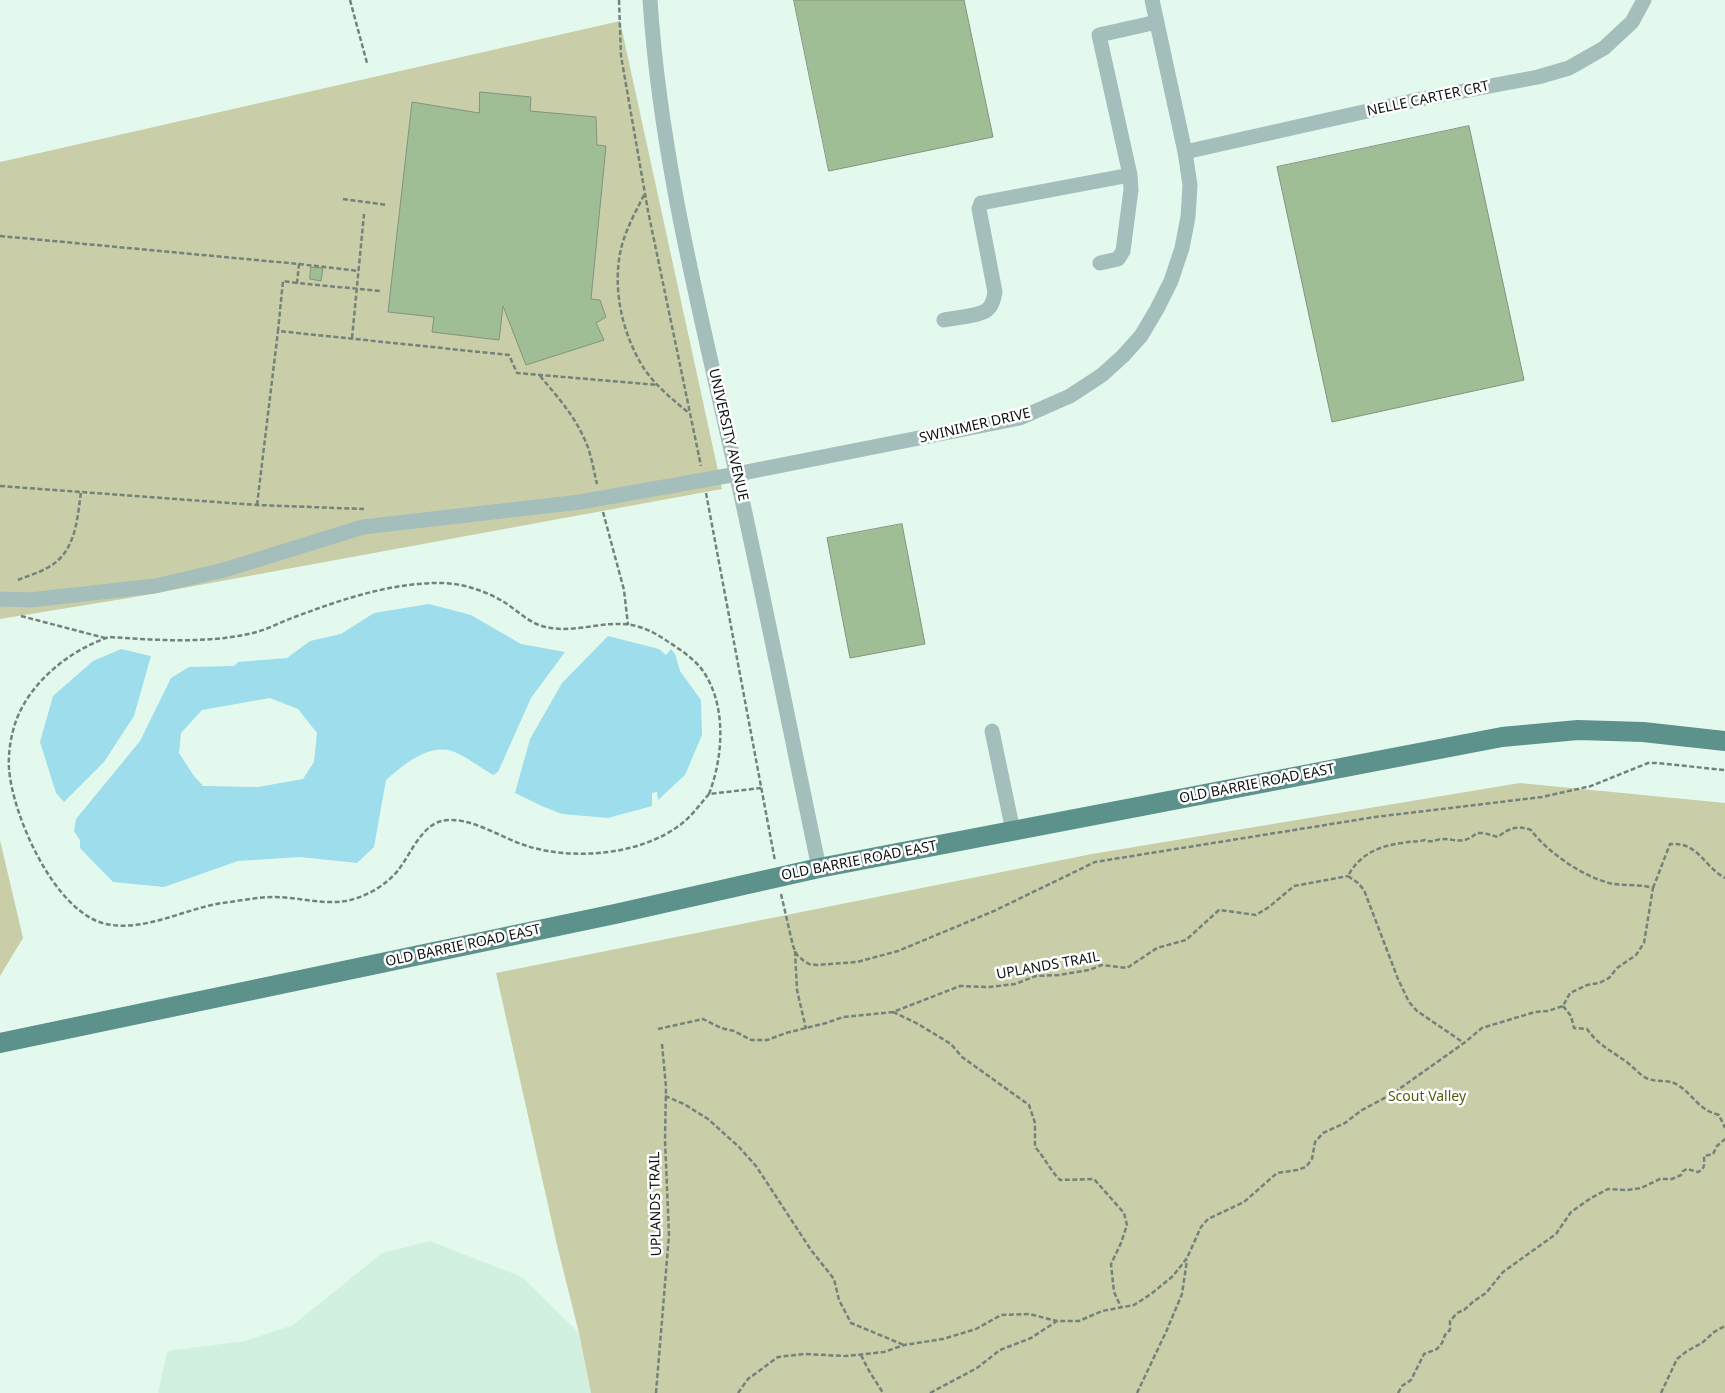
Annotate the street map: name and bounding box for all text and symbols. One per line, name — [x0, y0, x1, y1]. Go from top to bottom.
street label: NELLE CARTER CRT — [1365, 78, 1491, 120]
street label: UNIVERSITY AVENUE — [705, 367, 751, 503]
street label: SWINIMER DRIVE — [918, 405, 1032, 447]
street label: OLD BARRIE ROAD EAST — [1178, 761, 1336, 807]
street label: OLD BARRIE ROAD EAST — [780, 838, 938, 884]
street label: OLD BARRIE ROAD EAST — [384, 921, 542, 971]
street label: UPLANDS TRAIL — [995, 949, 1101, 983]
park label: Scout Valley — [1388, 1089, 1466, 1105]
street label: UPLANDS TRAIL — [647, 1152, 665, 1256]

